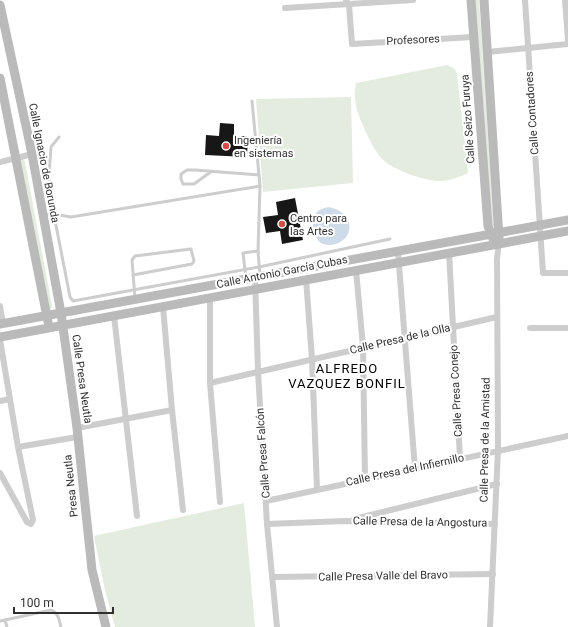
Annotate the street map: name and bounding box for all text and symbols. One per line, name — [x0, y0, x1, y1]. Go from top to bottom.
street label: Profesores — [386, 32, 440, 48]
street label: Calle Contadores — [523, 70, 541, 155]
street label: Calle Seizo Furuya — [458, 74, 478, 164]
street label: Calle Ignacio de Borunda — [26, 102, 62, 224]
place label: Ingeniería en sistemas — [234, 134, 294, 160]
marker: Ingeniería en sistemas — [221, 141, 231, 151]
place label: Centro para las Artes — [290, 212, 347, 238]
marker: Centro para las Artes — [277, 219, 287, 229]
street label: Calle Antonio García Cubas — [215, 253, 349, 291]
street label: Calle Presa de la Olla — [348, 321, 452, 357]
street label: Calle Presa Neutla — [69, 334, 95, 424]
street label: Calle Presa Conejo — [447, 345, 465, 437]
district label: ALFREDO VAZQUEZ BONFIL — [288, 361, 406, 391]
street label: Calle Presa de la Amistad — [477, 377, 493, 503]
street label: Calle Presa Falcón — [253, 407, 273, 499]
street label: Calle Presa del Infiernillo — [345, 451, 465, 489]
street label: Presa Neutla — [61, 454, 81, 518]
street label: Calle Presa de la Angostura — [353, 514, 487, 530]
street label: Calle Presa Valle del Bravo — [318, 568, 448, 584]
scale bar — [14, 589, 113, 615]
text: 100 m — [20, 596, 54, 610]

